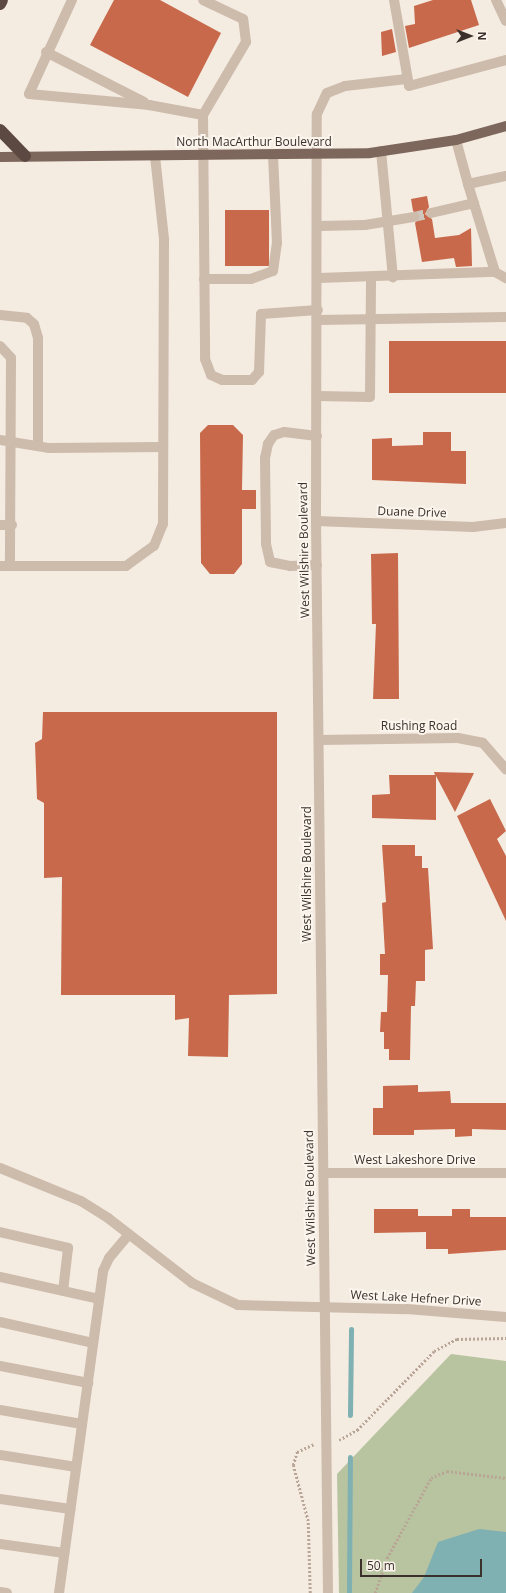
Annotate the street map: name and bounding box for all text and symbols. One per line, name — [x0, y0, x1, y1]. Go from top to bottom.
north arrow — [450, 16, 490, 56]
text: N — [475, 32, 490, 40]
street label: North MacArthur Boulevard — [176, 135, 332, 149]
street label: West Wilshire Boulevard — [296, 482, 312, 618]
street label: Duane Drive — [377, 504, 447, 520]
street label: Rushing Road — [381, 719, 457, 733]
street label: West Wilshire Boulevard — [300, 806, 314, 942]
street label: West Wilshire Boulevard — [302, 1130, 318, 1266]
street label: West Lakeshore Drive — [354, 1153, 476, 1167]
street label: West Lake Hefner Drive — [350, 1287, 482, 1309]
scale bar — [362, 1551, 484, 1577]
text: 50 m — [367, 1557, 395, 1574]

